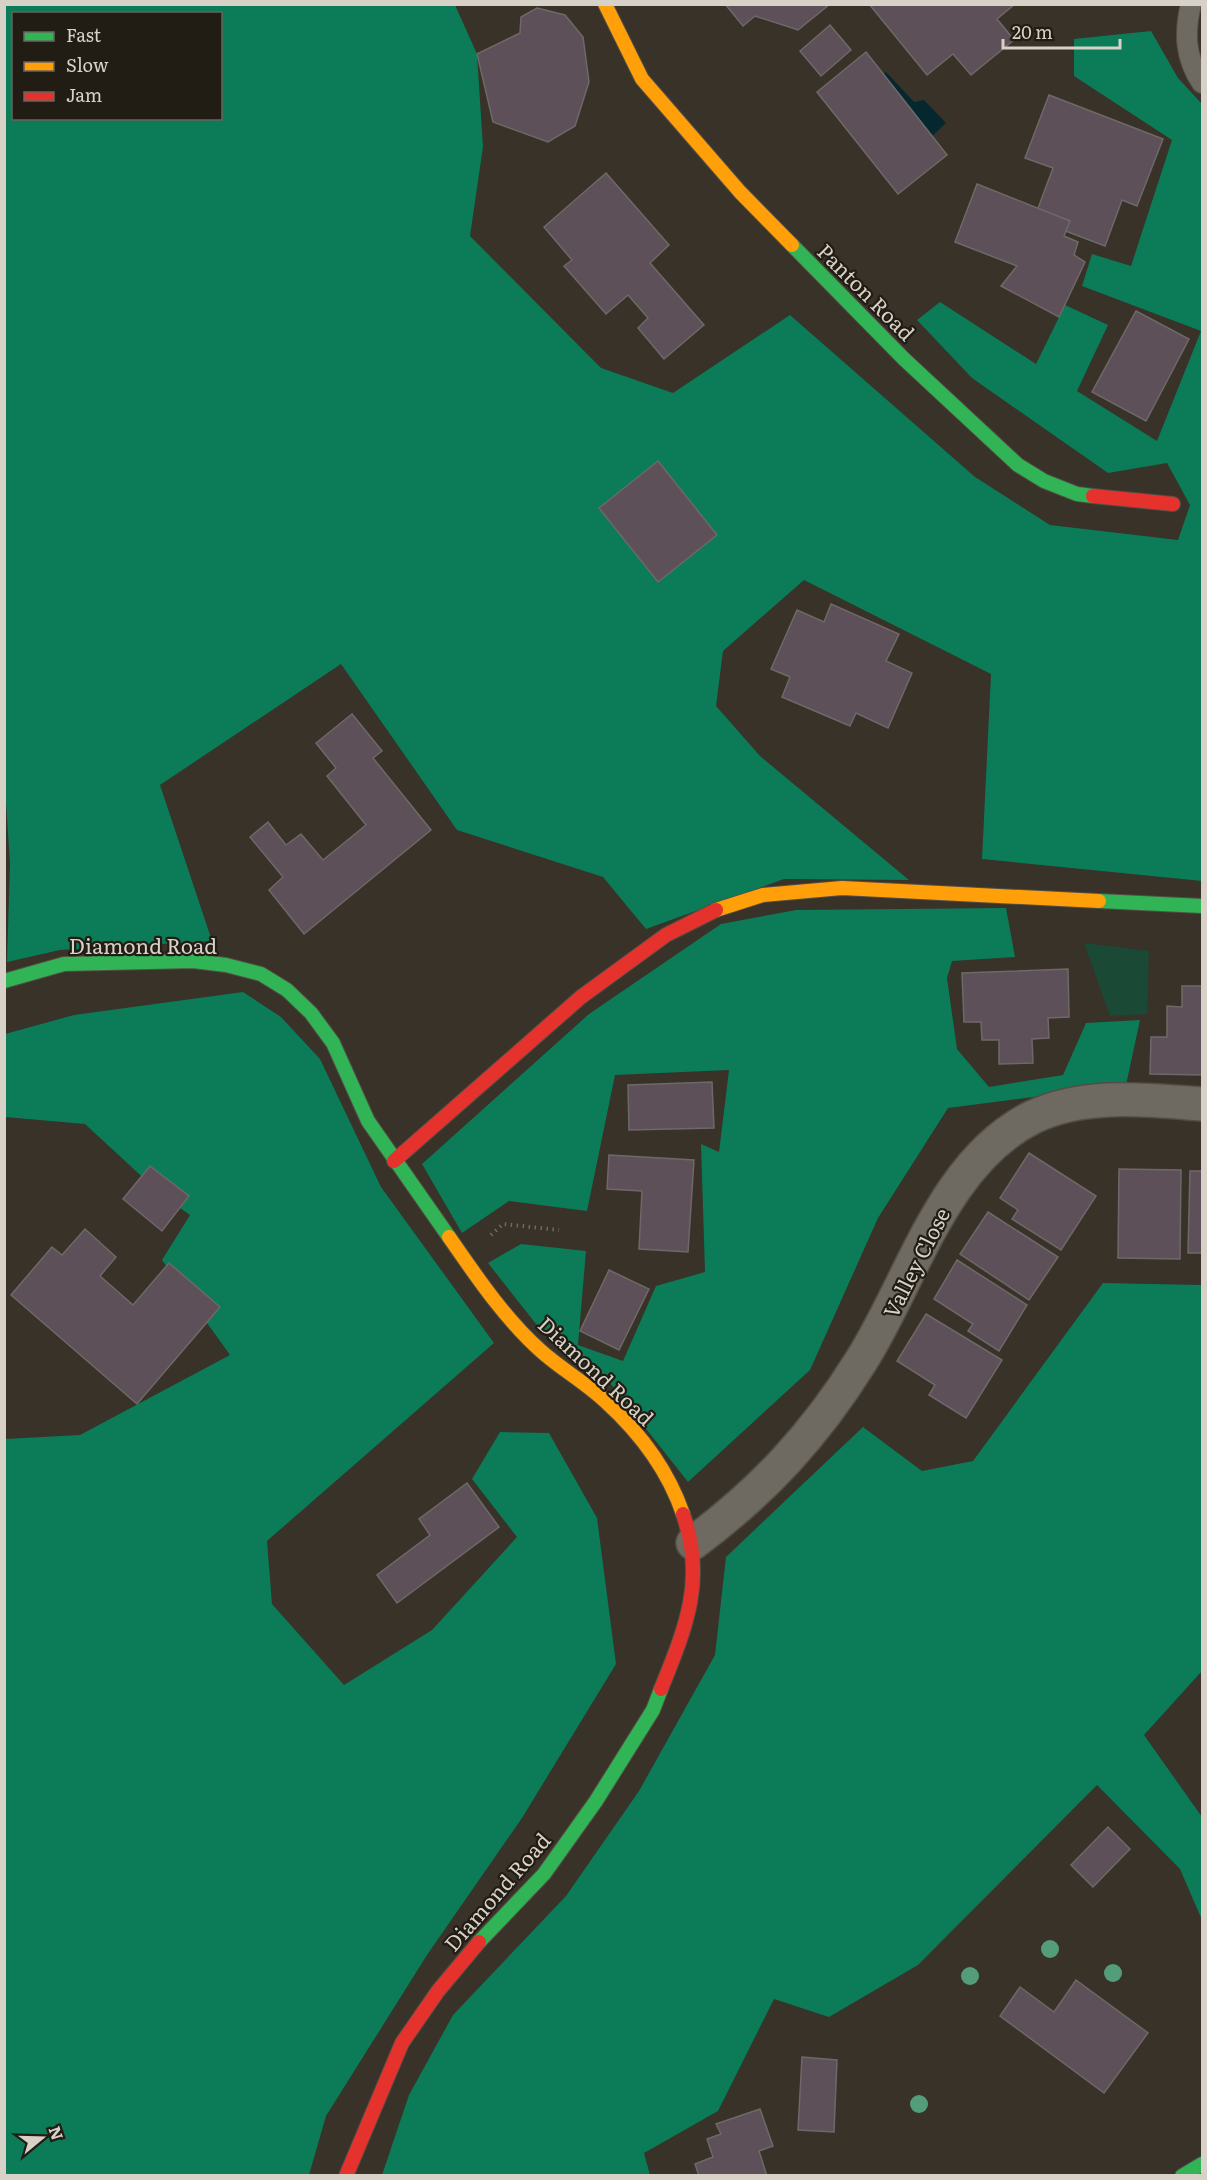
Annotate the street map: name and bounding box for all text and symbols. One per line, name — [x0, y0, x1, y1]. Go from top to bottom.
legend — [12, 12, 222, 120]
scale bar — [1003, 12, 1120, 50]
text: 20 m — [1012, 18, 1053, 45]
text: Fast — [66, 21, 102, 48]
text: Slow — [66, 51, 109, 78]
text: Jam — [66, 81, 102, 108]
street label: Panton Road — [811, 235, 923, 347]
street label: Diamond Road — [69, 929, 217, 960]
street label: Valley Close — [874, 1202, 956, 1322]
street label: Diamond Road — [532, 1308, 662, 1432]
street label: Diamond Road — [436, 1825, 556, 1957]
north arrow — [12, 2108, 72, 2168]
text: N — [44, 2123, 71, 2143]

